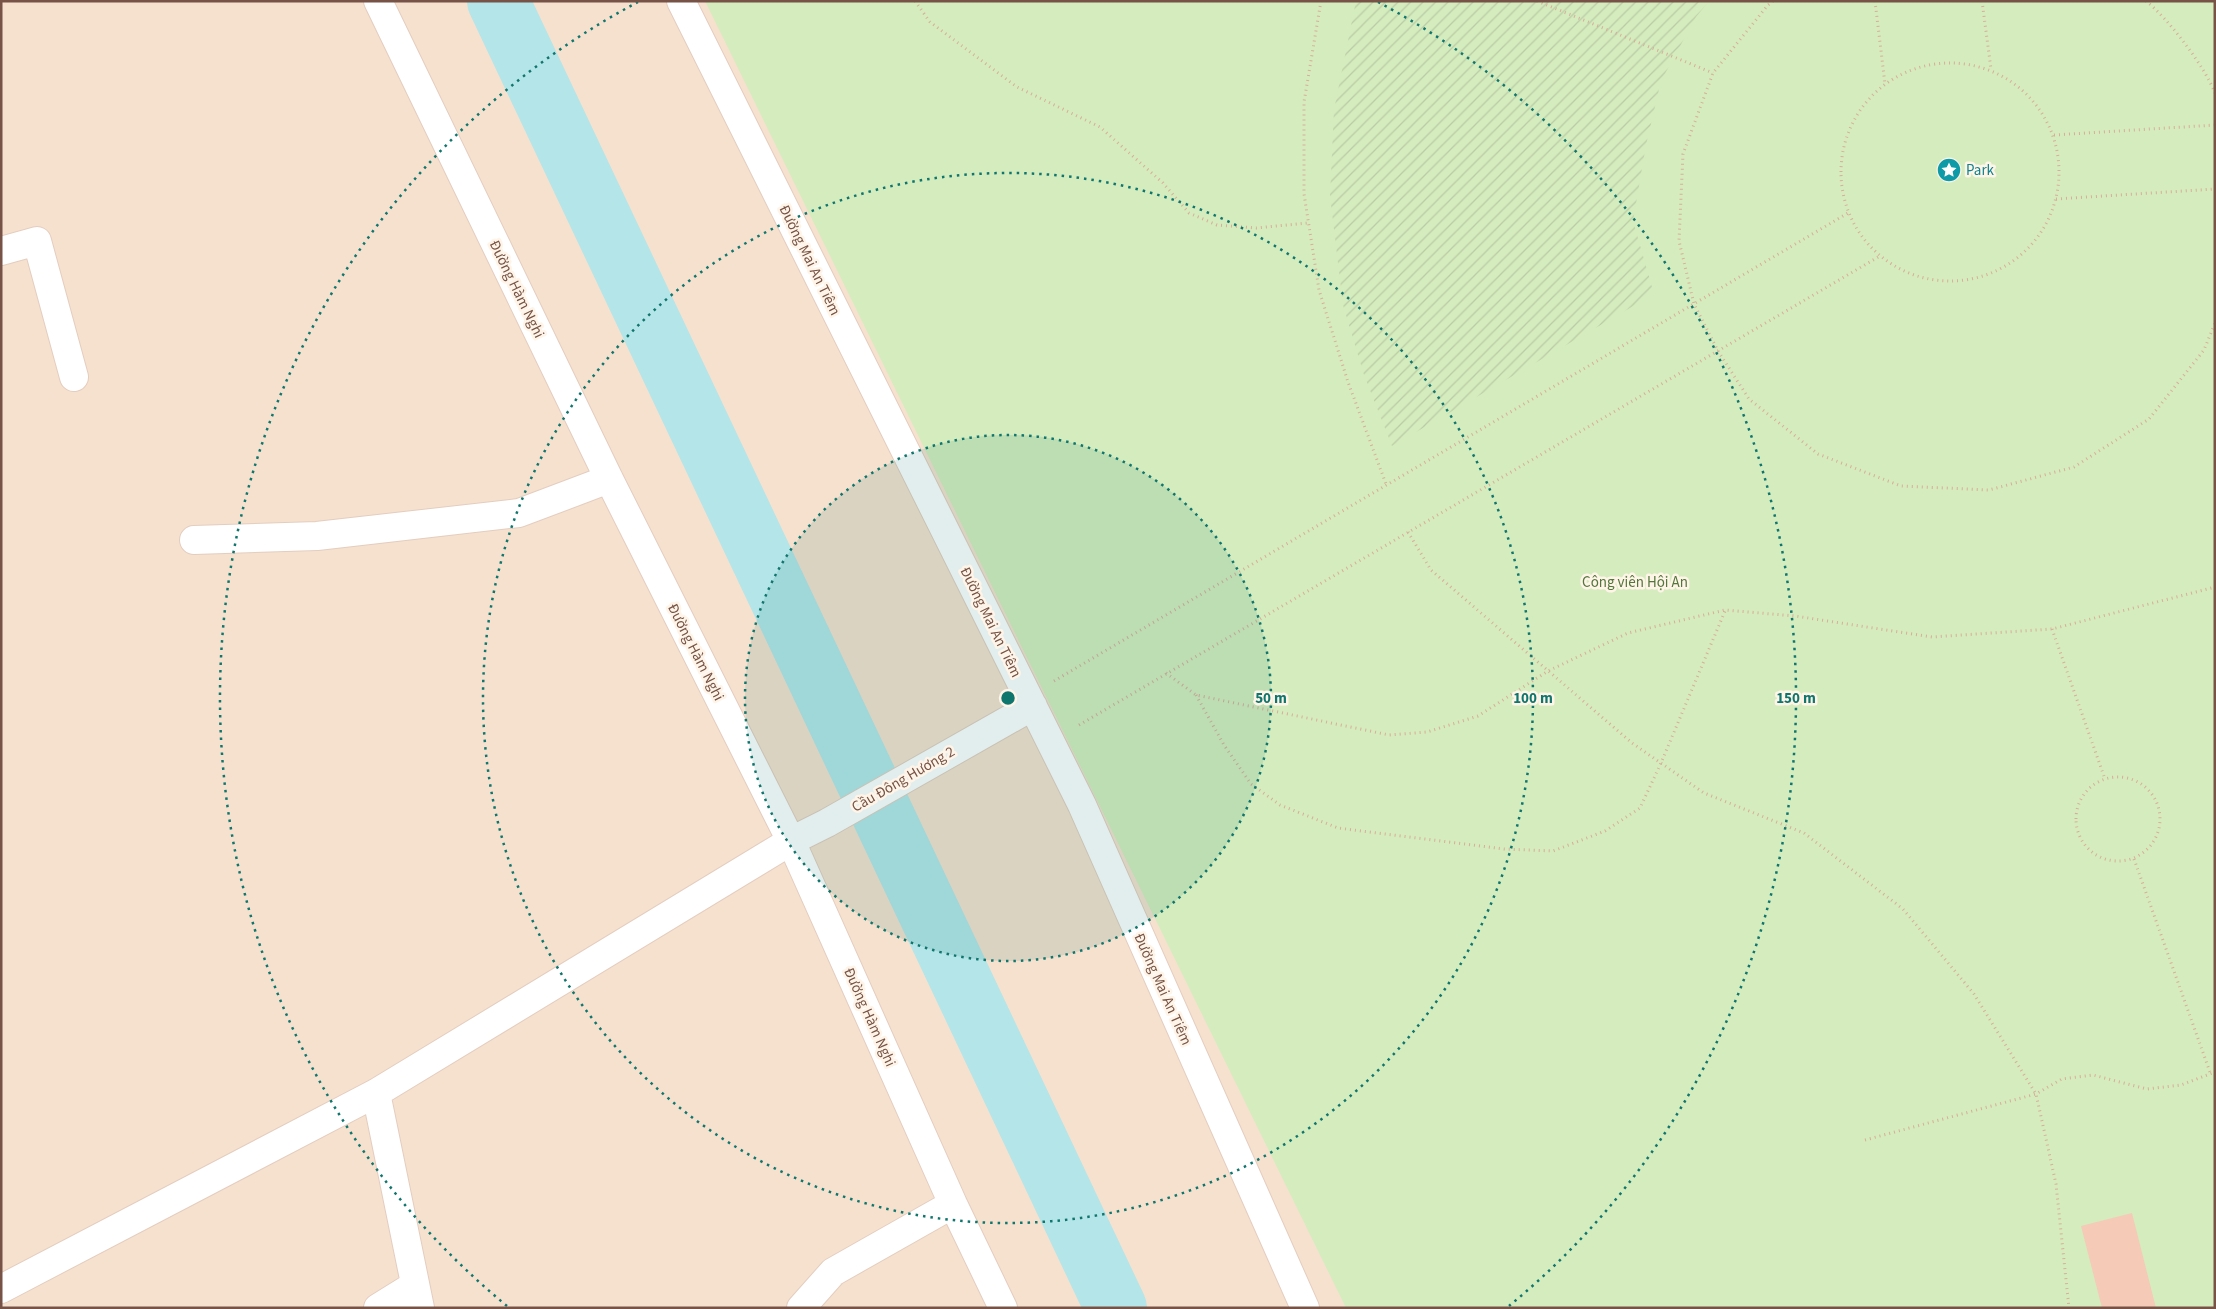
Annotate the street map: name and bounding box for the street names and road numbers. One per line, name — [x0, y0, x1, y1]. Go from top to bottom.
street label: Đường Mai An Tiêm — [774, 201, 845, 319]
street label: Đường Hàm Nghi — [484, 237, 549, 342]
street label: Đường Mai An Tiêm — [955, 563, 1026, 681]
street label: Đường Hàm Nghi — [662, 600, 729, 704]
street label: Cầu Đông Hương 2 — [848, 741, 959, 818]
street label: Đường Mai An Tiêm — [1128, 930, 1197, 1049]
street label: Đường Hàm Nghi — [838, 964, 901, 1070]

